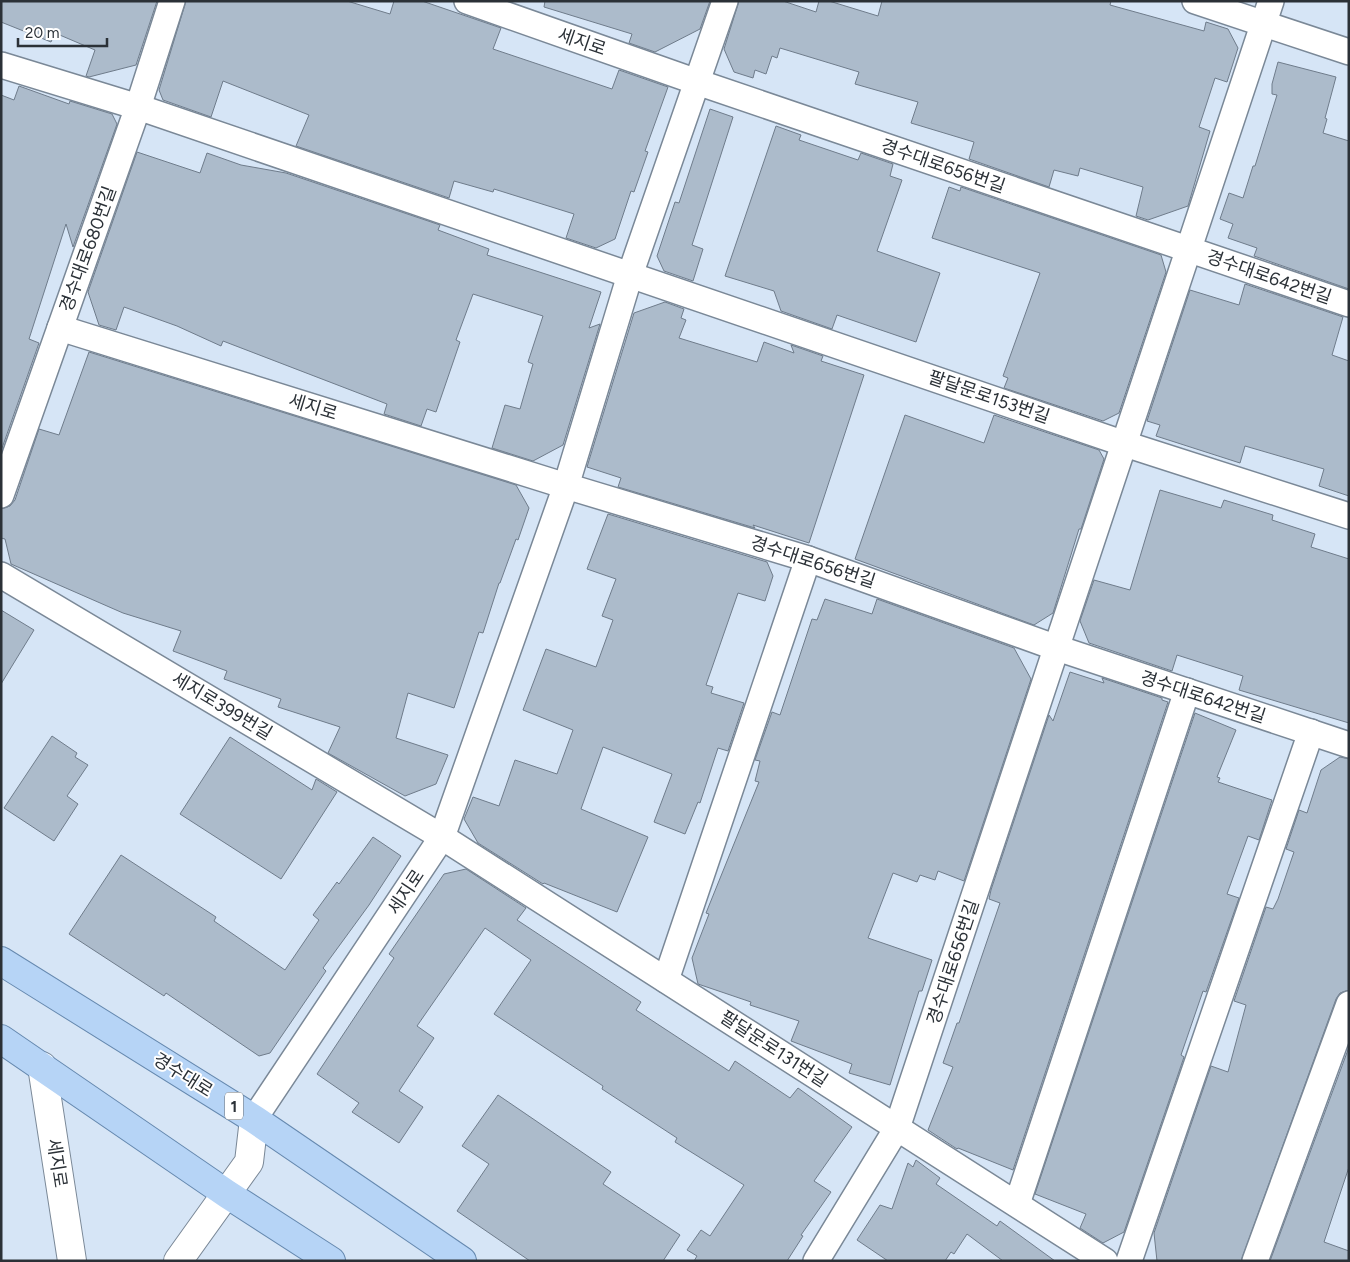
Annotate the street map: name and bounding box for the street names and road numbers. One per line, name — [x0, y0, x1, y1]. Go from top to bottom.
street label: 세지로 — [555, 24, 609, 60]
street label: 경수대로656번길 — [878, 134, 1008, 198]
street label: 경수대로680번길 — [55, 183, 121, 315]
street label: 경수대로642번길 — [1204, 245, 1334, 309]
street label: 팔달문로153번길 — [925, 366, 1053, 428]
street label: 세지로 — [286, 389, 340, 425]
street label: 경수대로656번길 — [748, 531, 878, 593]
street label: 경수대로642번길 — [1137, 666, 1269, 728]
street label: 세지로399번길 — [168, 667, 276, 745]
street label: 세지로 — [383, 865, 429, 919]
street label: 경수대로656번길 — [922, 897, 984, 1027]
street label: 팔달문로131번길 — [716, 1006, 832, 1092]
street label: 경수대로 — [149, 1048, 217, 1102]
road number: 1 — [225, 1092, 243, 1120]
street label: 세지로 — [42, 1137, 72, 1189]

